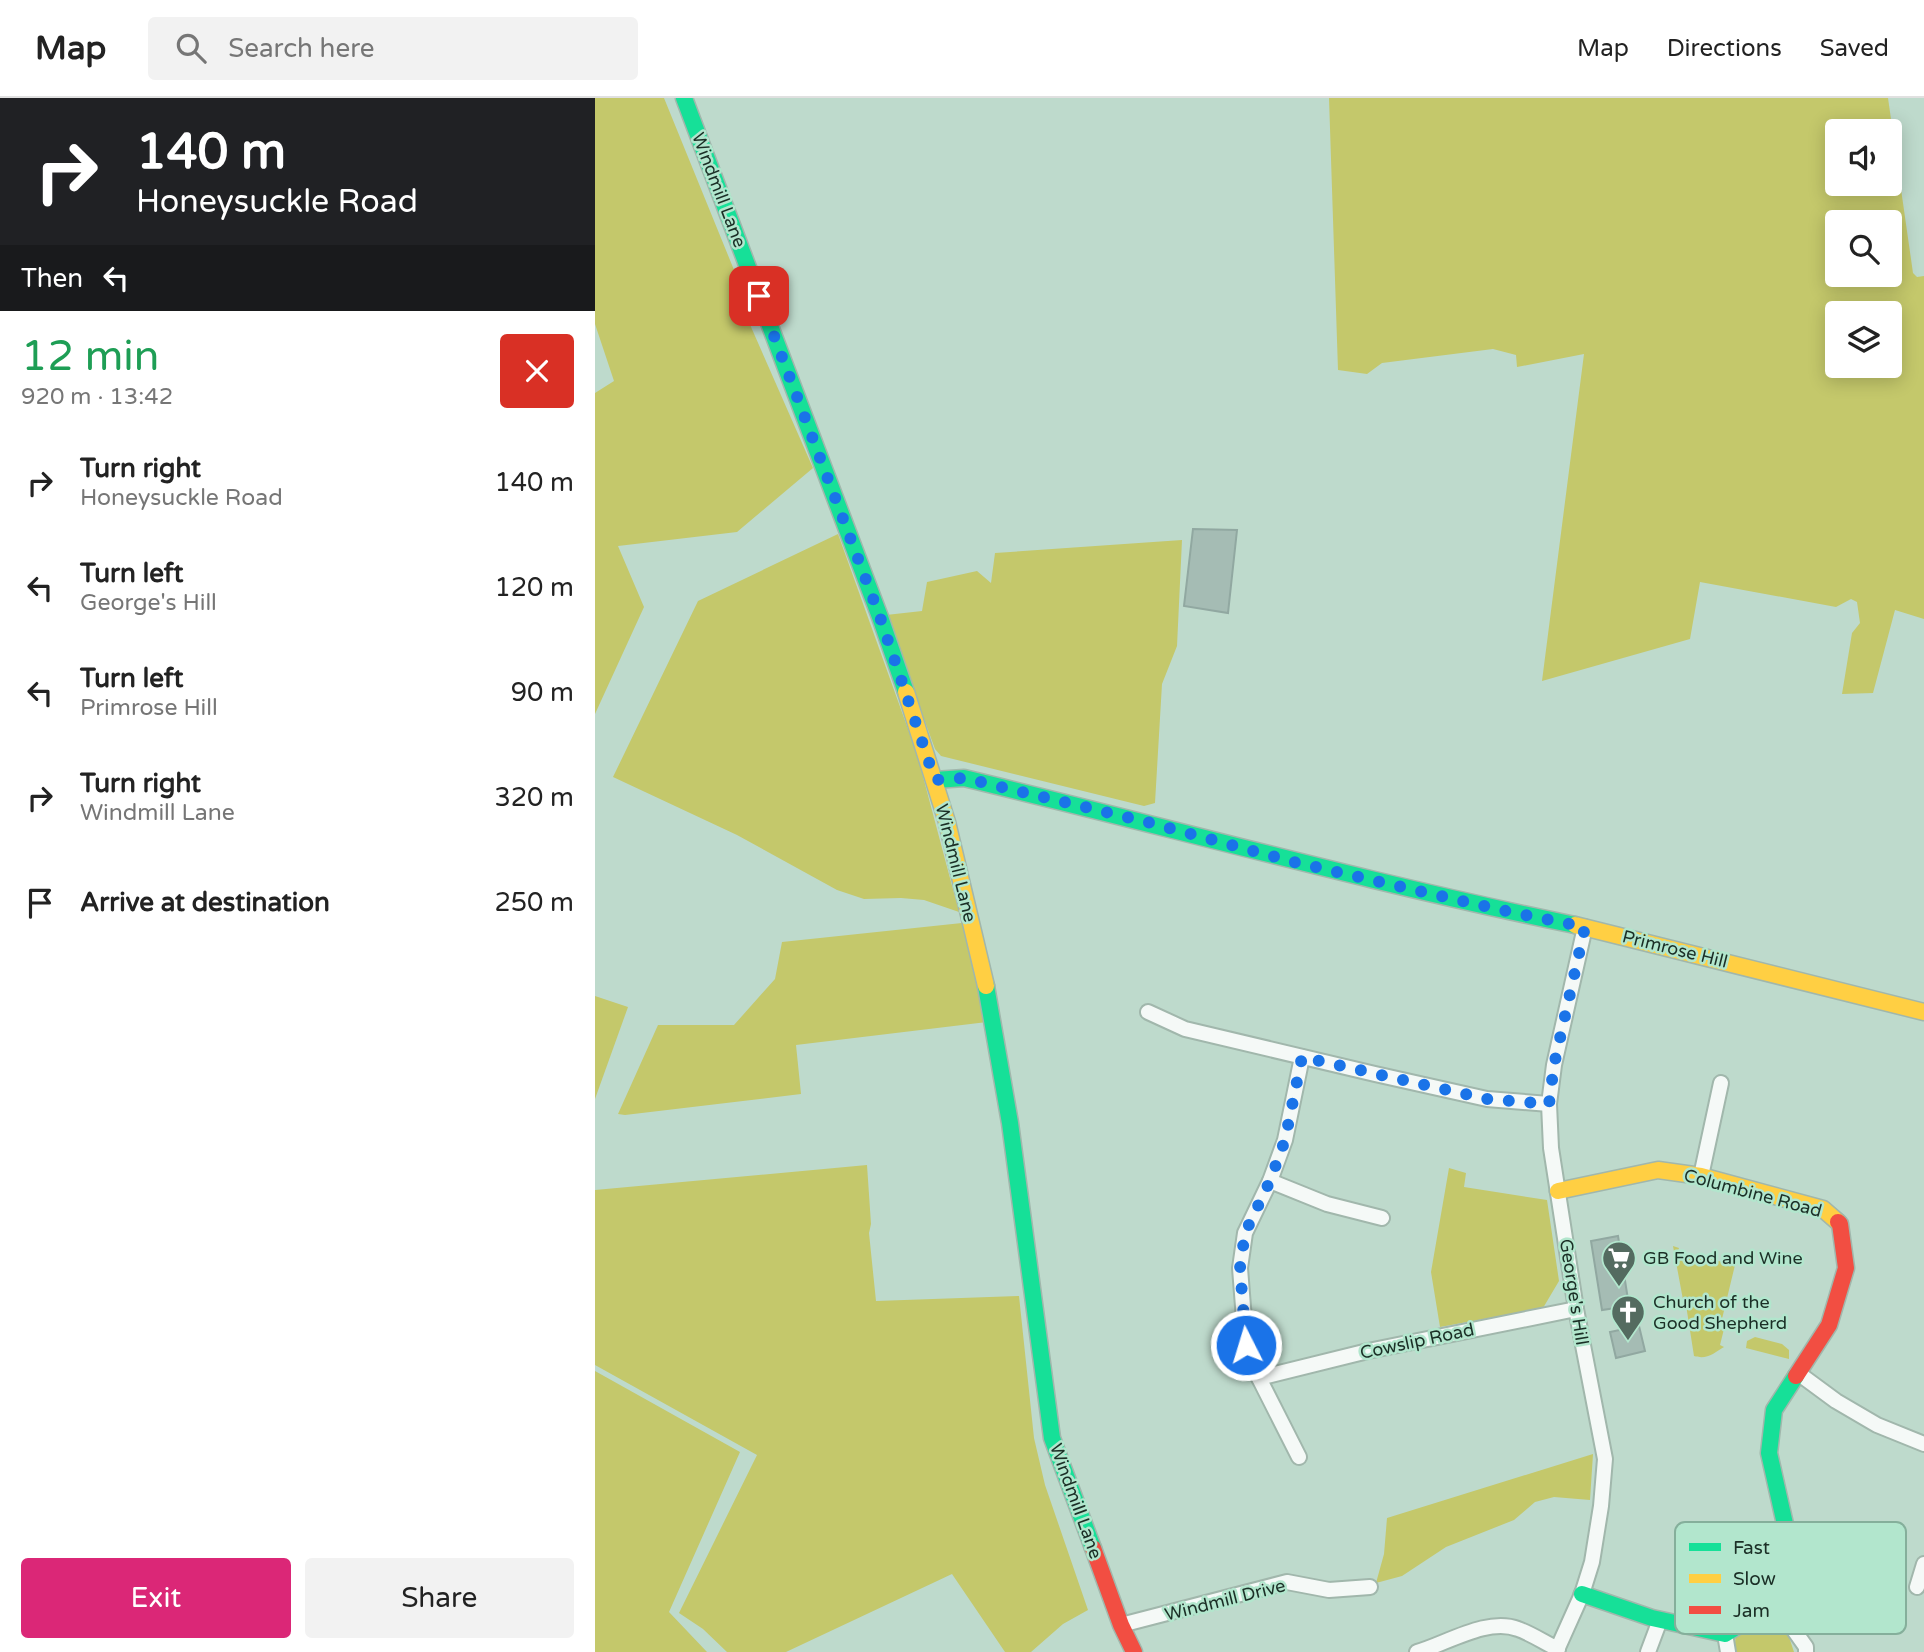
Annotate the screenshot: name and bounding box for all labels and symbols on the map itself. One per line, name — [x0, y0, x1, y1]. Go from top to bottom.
street label: Windmill Lane — [687, 130, 751, 250]
pin — [729, 266, 789, 326]
street label: Windmill Lane — [931, 802, 981, 924]
street label: Primrose Hill — [1620, 925, 1730, 973]
street label: Columbine Road — [1682, 1164, 1824, 1222]
street label: George's Hill — [1555, 1237, 1593, 1347]
supermarket icon: GB Food and Wine — [1600, 1239, 1638, 1288]
place label: GB Food and Wine — [1643, 1247, 1803, 1269]
place label: Church of the Good Shepherd — [1653, 1291, 1787, 1334]
church icon: Church of the Good Shepherd — [1609, 1293, 1647, 1342]
position arrow — [1209, 1308, 1283, 1382]
street label: Cowslip Road — [1358, 1318, 1476, 1364]
street label: Windmill Lane — [1045, 1440, 1107, 1562]
legend — [1675, 1522, 1906, 1634]
text: Fast — [1733, 1537, 1770, 1559]
text: Slow — [1733, 1568, 1776, 1590]
street label: Windmill Drive — [1162, 1574, 1288, 1626]
text: Jam — [1733, 1600, 1770, 1622]

